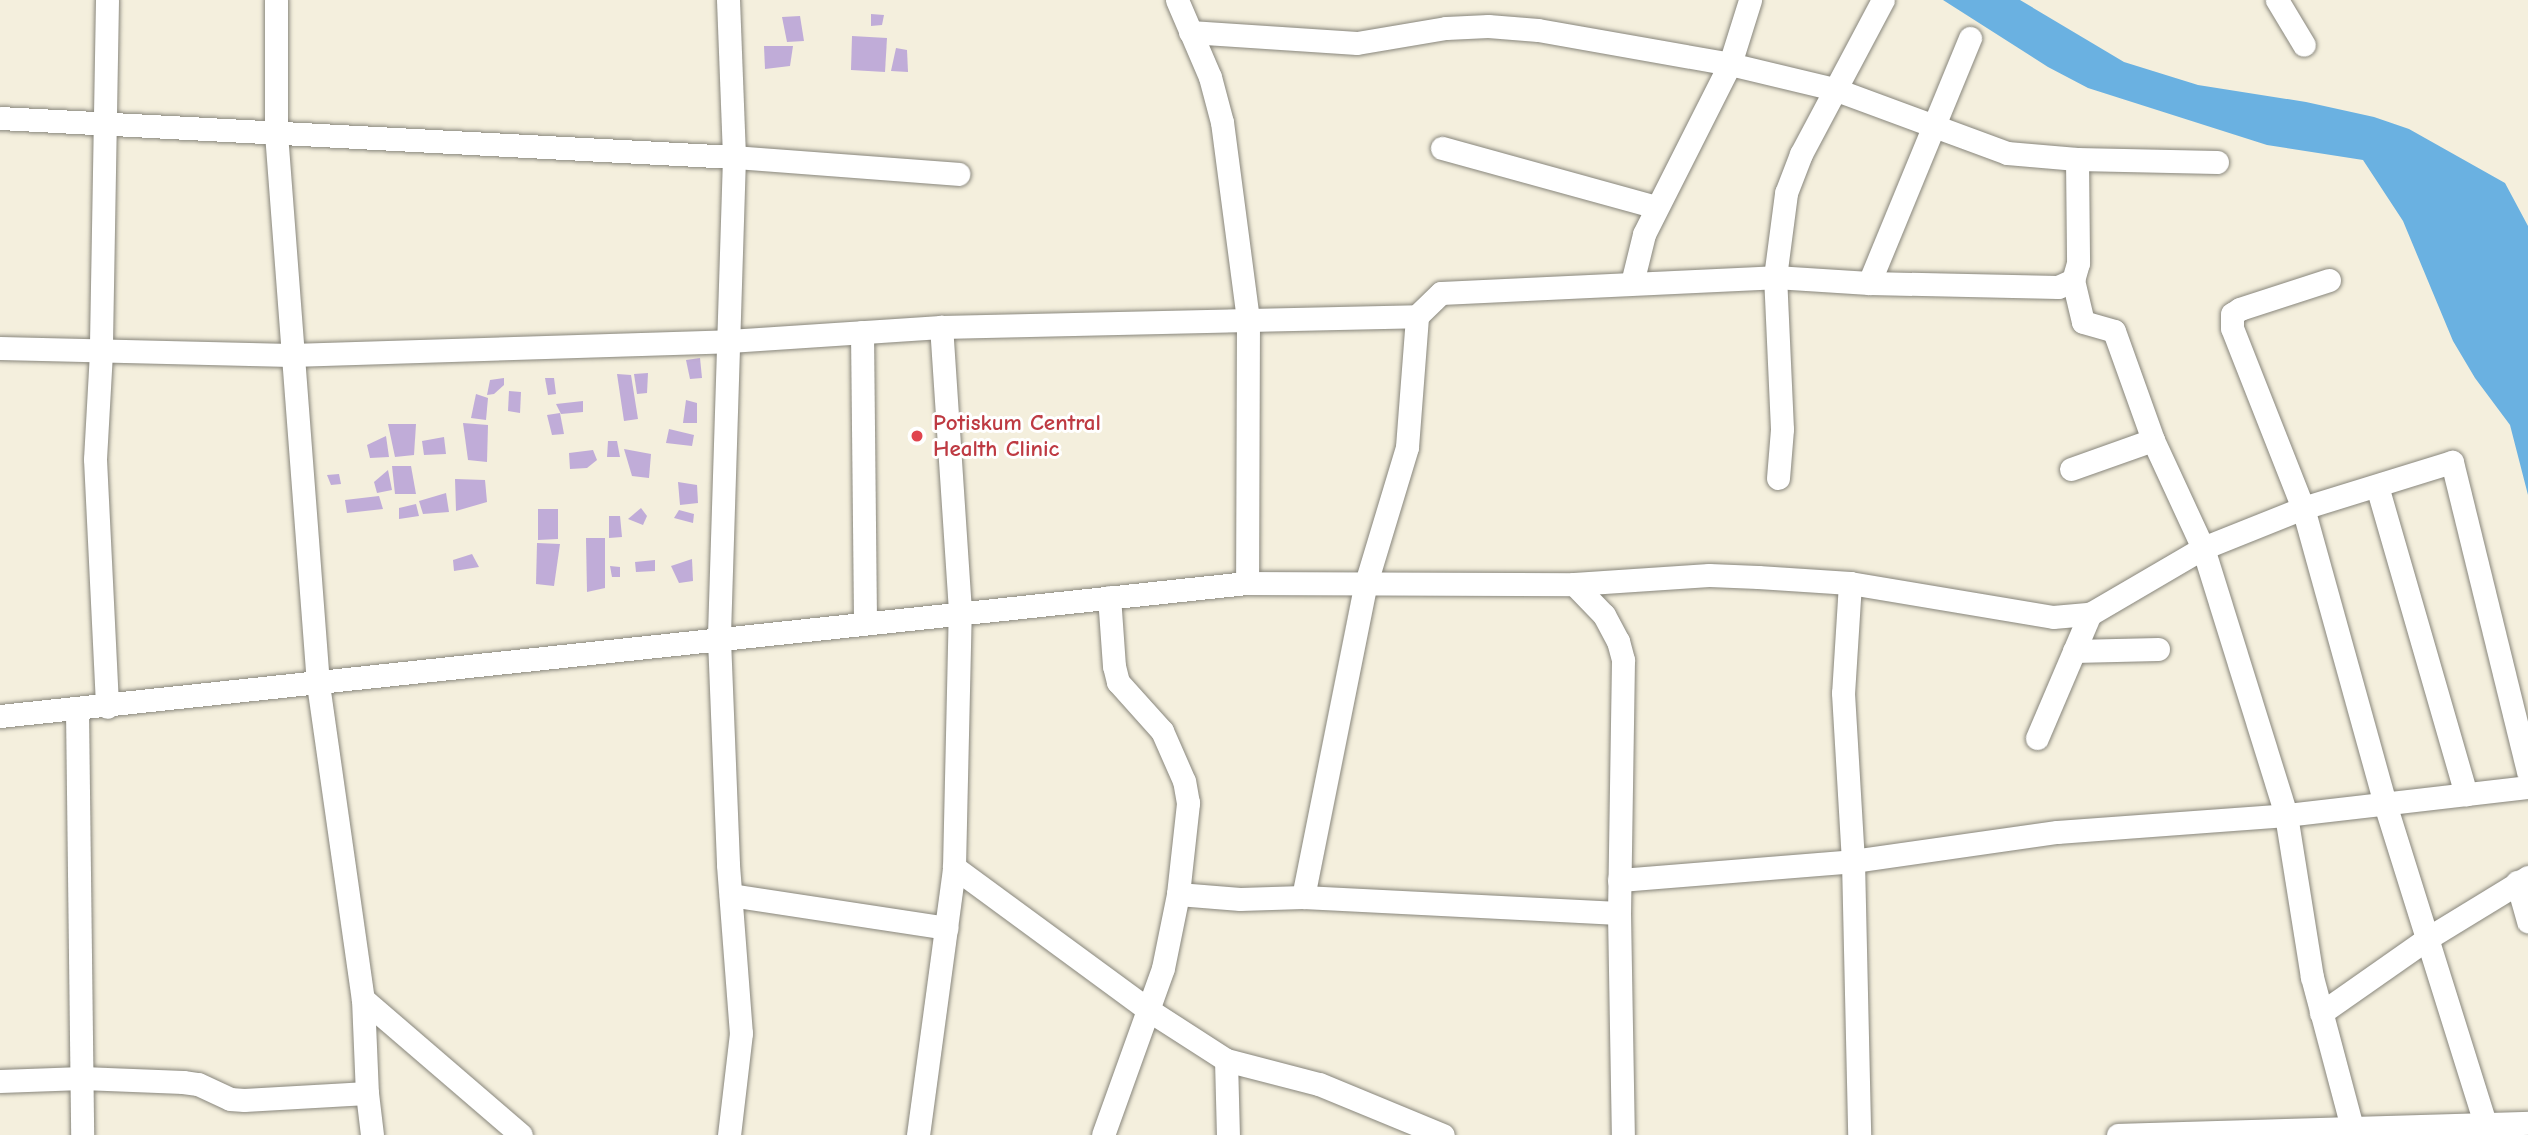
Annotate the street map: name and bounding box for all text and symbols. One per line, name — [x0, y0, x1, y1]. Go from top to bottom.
place label: Potiskum Central Health Clinic — [933, 409, 1101, 463]
marker: Potiskum Central Health Clinic — [907, 426, 927, 446]

